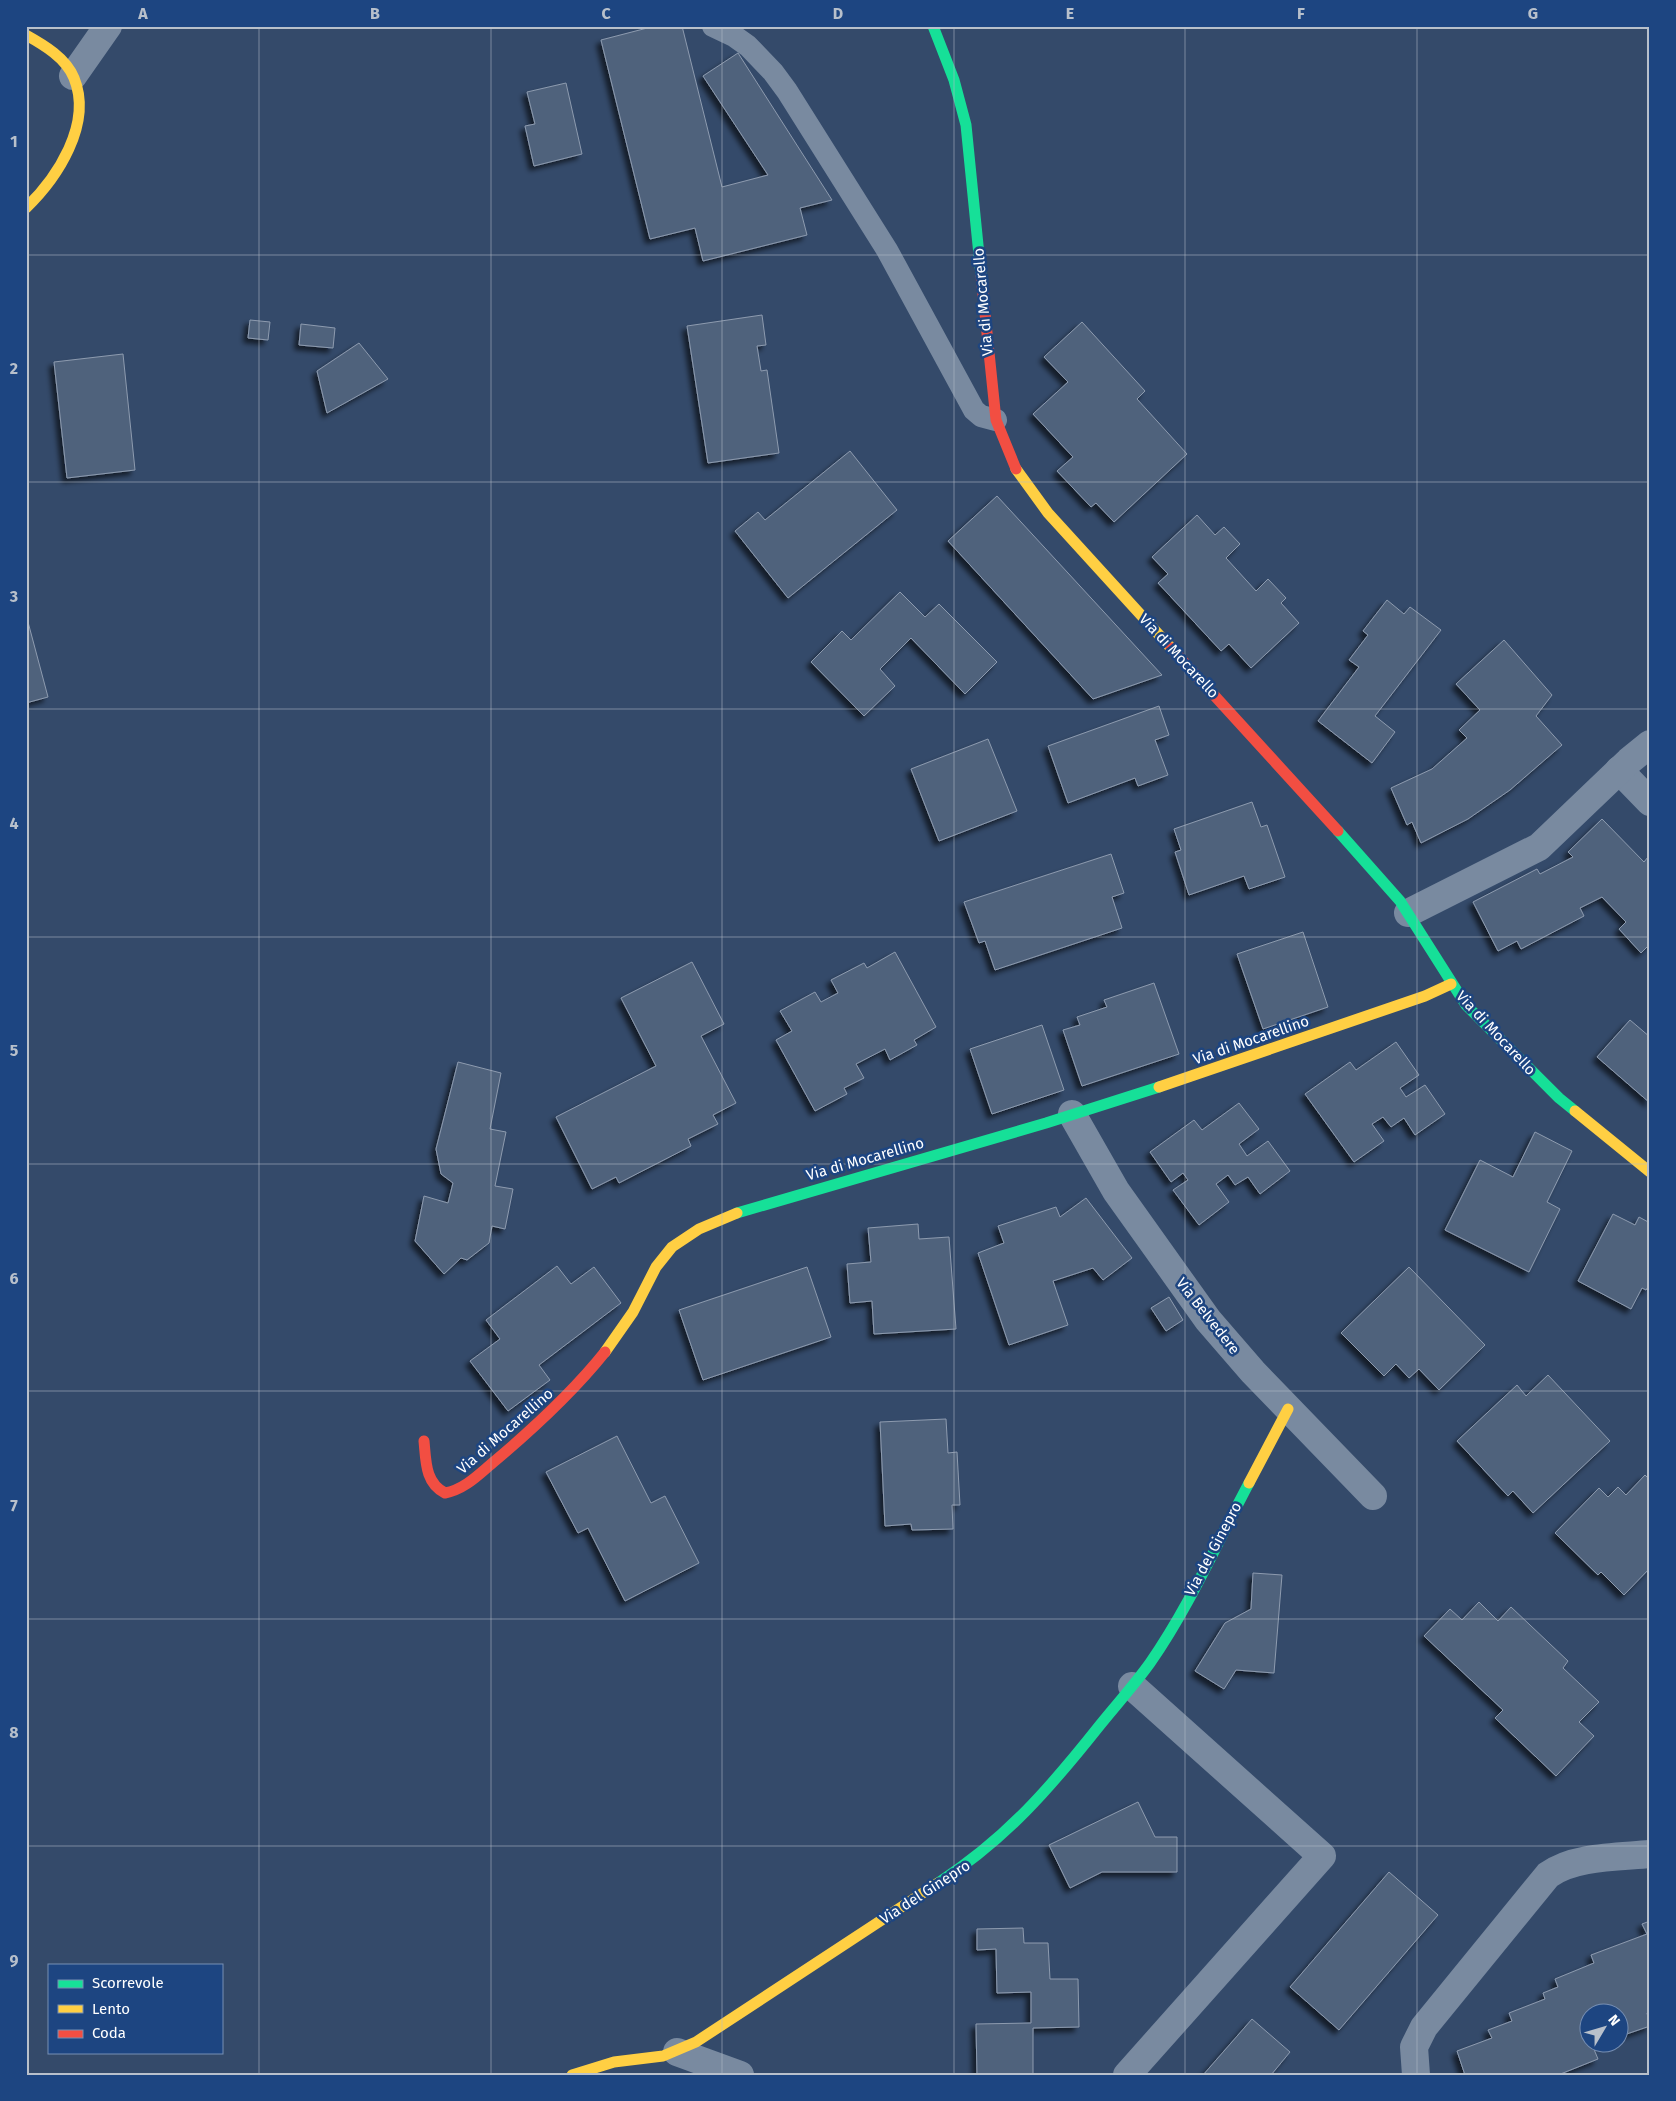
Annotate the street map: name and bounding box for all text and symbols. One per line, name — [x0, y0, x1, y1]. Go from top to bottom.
text: A — [137, 4, 148, 23]
text: B — [370, 4, 380, 23]
text: C — [601, 4, 611, 23]
text: D — [833, 4, 843, 23]
text: E — [1066, 4, 1074, 23]
text: F — [1297, 4, 1305, 23]
text: G — [1528, 4, 1538, 23]
text: 1 — [10, 132, 18, 151]
street label: Via di Mocarello — [969, 247, 997, 357]
text: 2 — [10, 359, 18, 378]
text: 3 — [9, 587, 18, 606]
street label: Via di Mocarello — [1135, 610, 1223, 702]
text: 4 — [9, 814, 19, 833]
street label: Via di Mocarello — [1452, 987, 1540, 1079]
street label: Via di Mocarellino — [1191, 1012, 1311, 1068]
text: 5 — [10, 1041, 19, 1060]
street label: Via di Mocarellino — [804, 1134, 926, 1184]
text: 6 — [9, 1269, 19, 1288]
street label: Via Belvedere — [1172, 1274, 1244, 1358]
street label: Via di Mocarellino — [453, 1384, 557, 1478]
text: 7 — [10, 1496, 18, 1515]
street label: Via del Ginepro — [1181, 1499, 1245, 1599]
text: 8 — [9, 1723, 19, 1742]
street label: Via del Ginepro — [877, 1856, 973, 1928]
text: 9 — [10, 1951, 19, 1970]
legend — [48, 1964, 222, 2054]
text: Scorrevole — [92, 1974, 164, 1992]
text: Lento — [92, 2000, 130, 2018]
north arrow — [1578, 2004, 1628, 2054]
text: N — [1604, 2011, 1623, 2029]
text: Coda — [92, 2024, 126, 2042]

